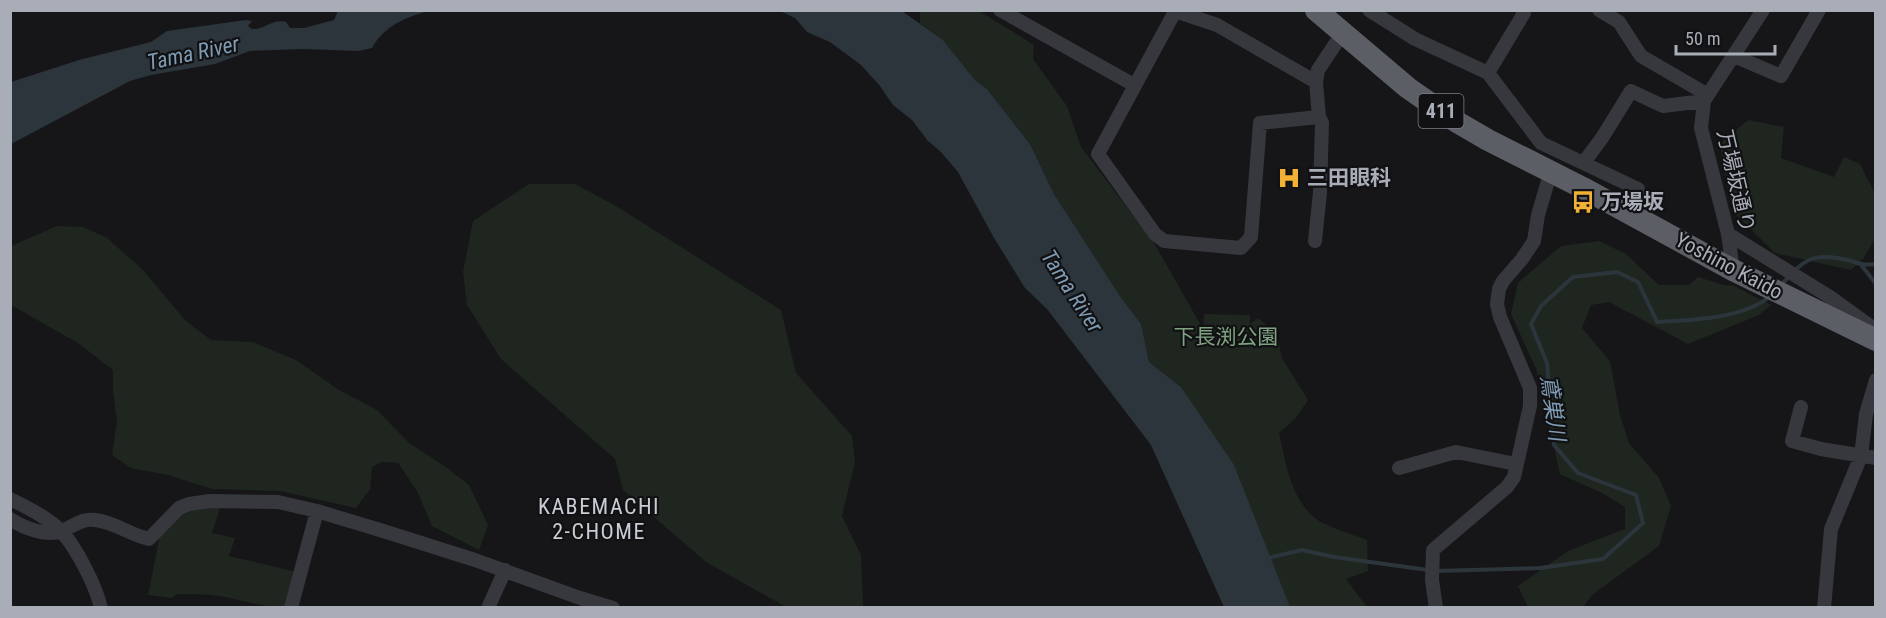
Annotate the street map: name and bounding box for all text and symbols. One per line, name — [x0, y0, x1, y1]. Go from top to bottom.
scale bar — [1676, 18, 1775, 56]
text: 50 m — [1685, 28, 1720, 49]
water label: Tama River — [145, 31, 242, 75]
road number: 411 — [1418, 94, 1464, 128]
street label: 万場坂通り — [1712, 127, 1760, 235]
hospital icon: 三田眼科 — [1276, 165, 1302, 191]
place label: 三田眼科 — [1307, 166, 1391, 190]
bus stop icon: 万場坂 — [1570, 189, 1596, 215]
place label: 万場坂 — [1601, 190, 1664, 214]
street label: Yoshino Kaido — [1671, 228, 1787, 304]
water label: Tama River — [1036, 245, 1108, 337]
park label: 下長渕公園 — [1174, 325, 1279, 349]
water label: 鳶巣川 — [1536, 374, 1570, 444]
district label: KABEMACHI 2-CHOME — [538, 494, 660, 544]

